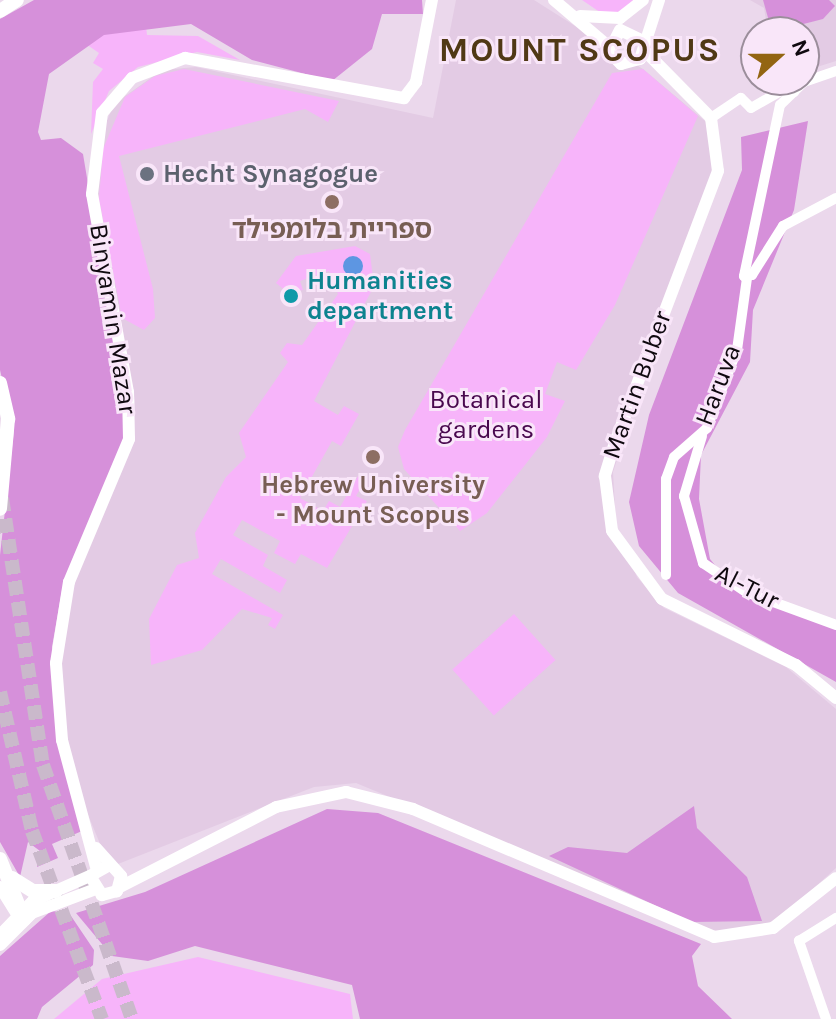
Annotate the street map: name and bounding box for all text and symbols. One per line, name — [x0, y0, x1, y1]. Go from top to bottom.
north arrow — [740, 16, 820, 96]
district label: MOUNT SCOPUS — [439, 31, 721, 71]
text: N — [786, 36, 816, 60]
place label: Hecht Synagogue — [163, 158, 378, 190]
marker: Hecht Synagogue — [138, 165, 156, 183]
marker: ספריית בלומפילד — [323, 193, 341, 211]
place label: ספריית בלומפילד — [232, 214, 432, 246]
street label: Binyamin Mazar — [83, 222, 143, 416]
place label: Humanities department — [307, 265, 453, 326]
marker: Humanities department — [282, 287, 300, 305]
street label: Martin Buber — [596, 307, 678, 463]
street label: Haruva — [688, 340, 748, 430]
park label: Botanical gardens — [430, 384, 542, 446]
marker: Hebrew University - Mount Scopus — [364, 448, 382, 466]
place label: Hebrew University - Mount Scopus — [261, 469, 485, 530]
street label: Al-Tur — [710, 558, 784, 616]

